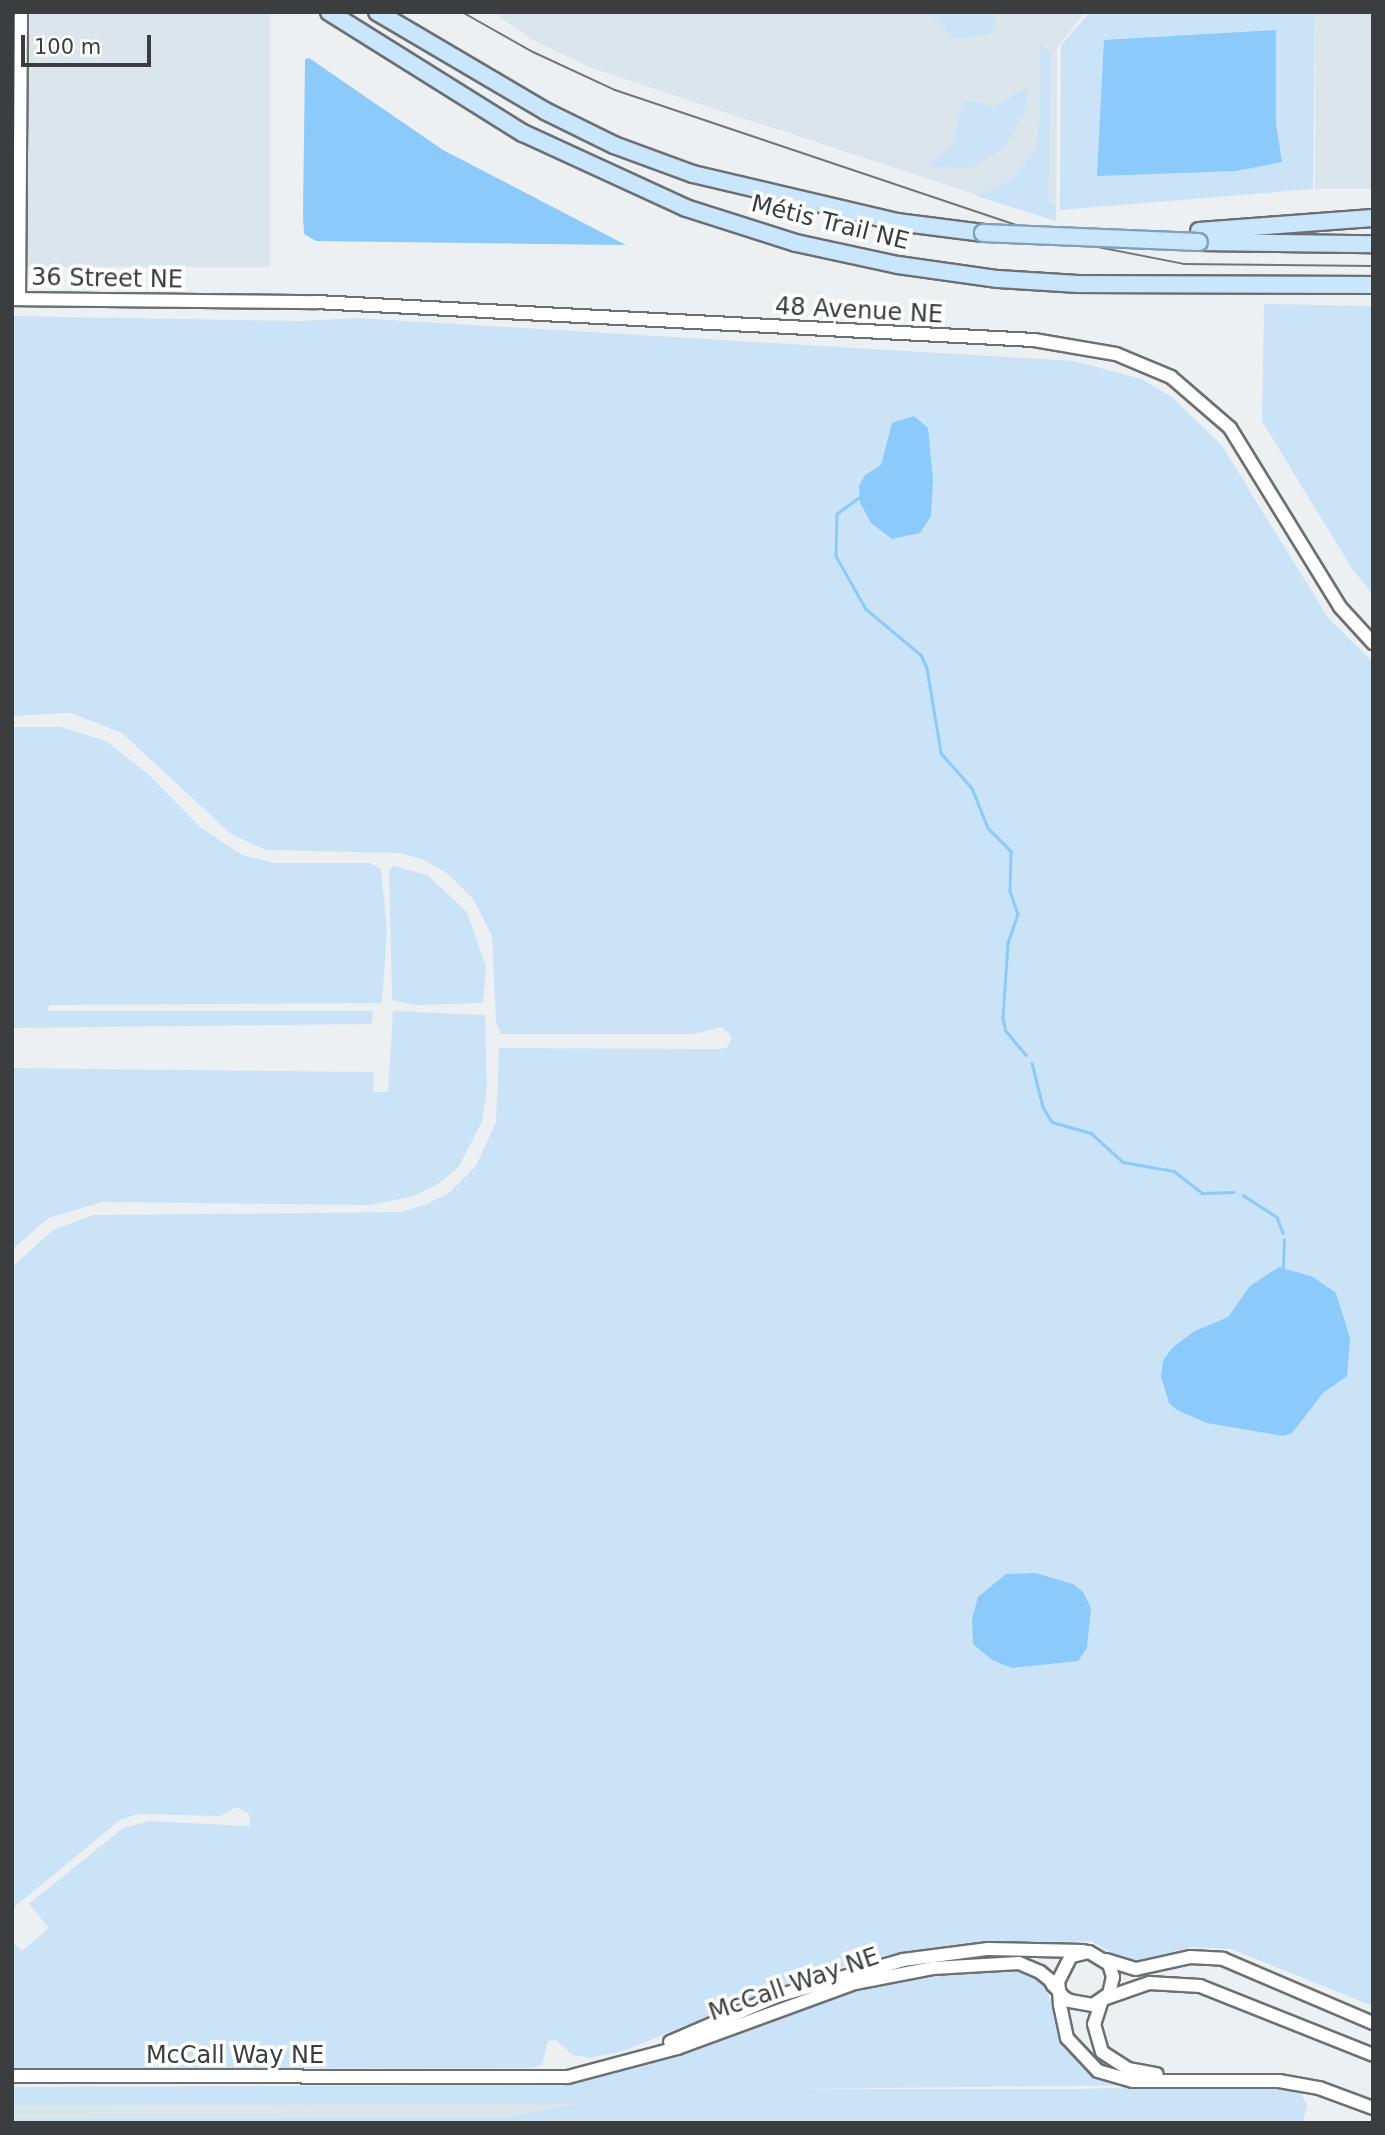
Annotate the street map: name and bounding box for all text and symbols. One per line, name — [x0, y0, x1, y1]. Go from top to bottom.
scale bar — [24, 21, 154, 65]
text: 100 m — [34, 35, 101, 59]
street label: Métis Trail NE — [748, 189, 912, 257]
street label: 36 Street NE — [31, 263, 183, 295]
street label: 48 Avenue NE — [774, 292, 944, 330]
street label: McCall Way NE — [705, 1942, 883, 2028]
street label: McCall Way NE — [146, 2042, 324, 2070]

